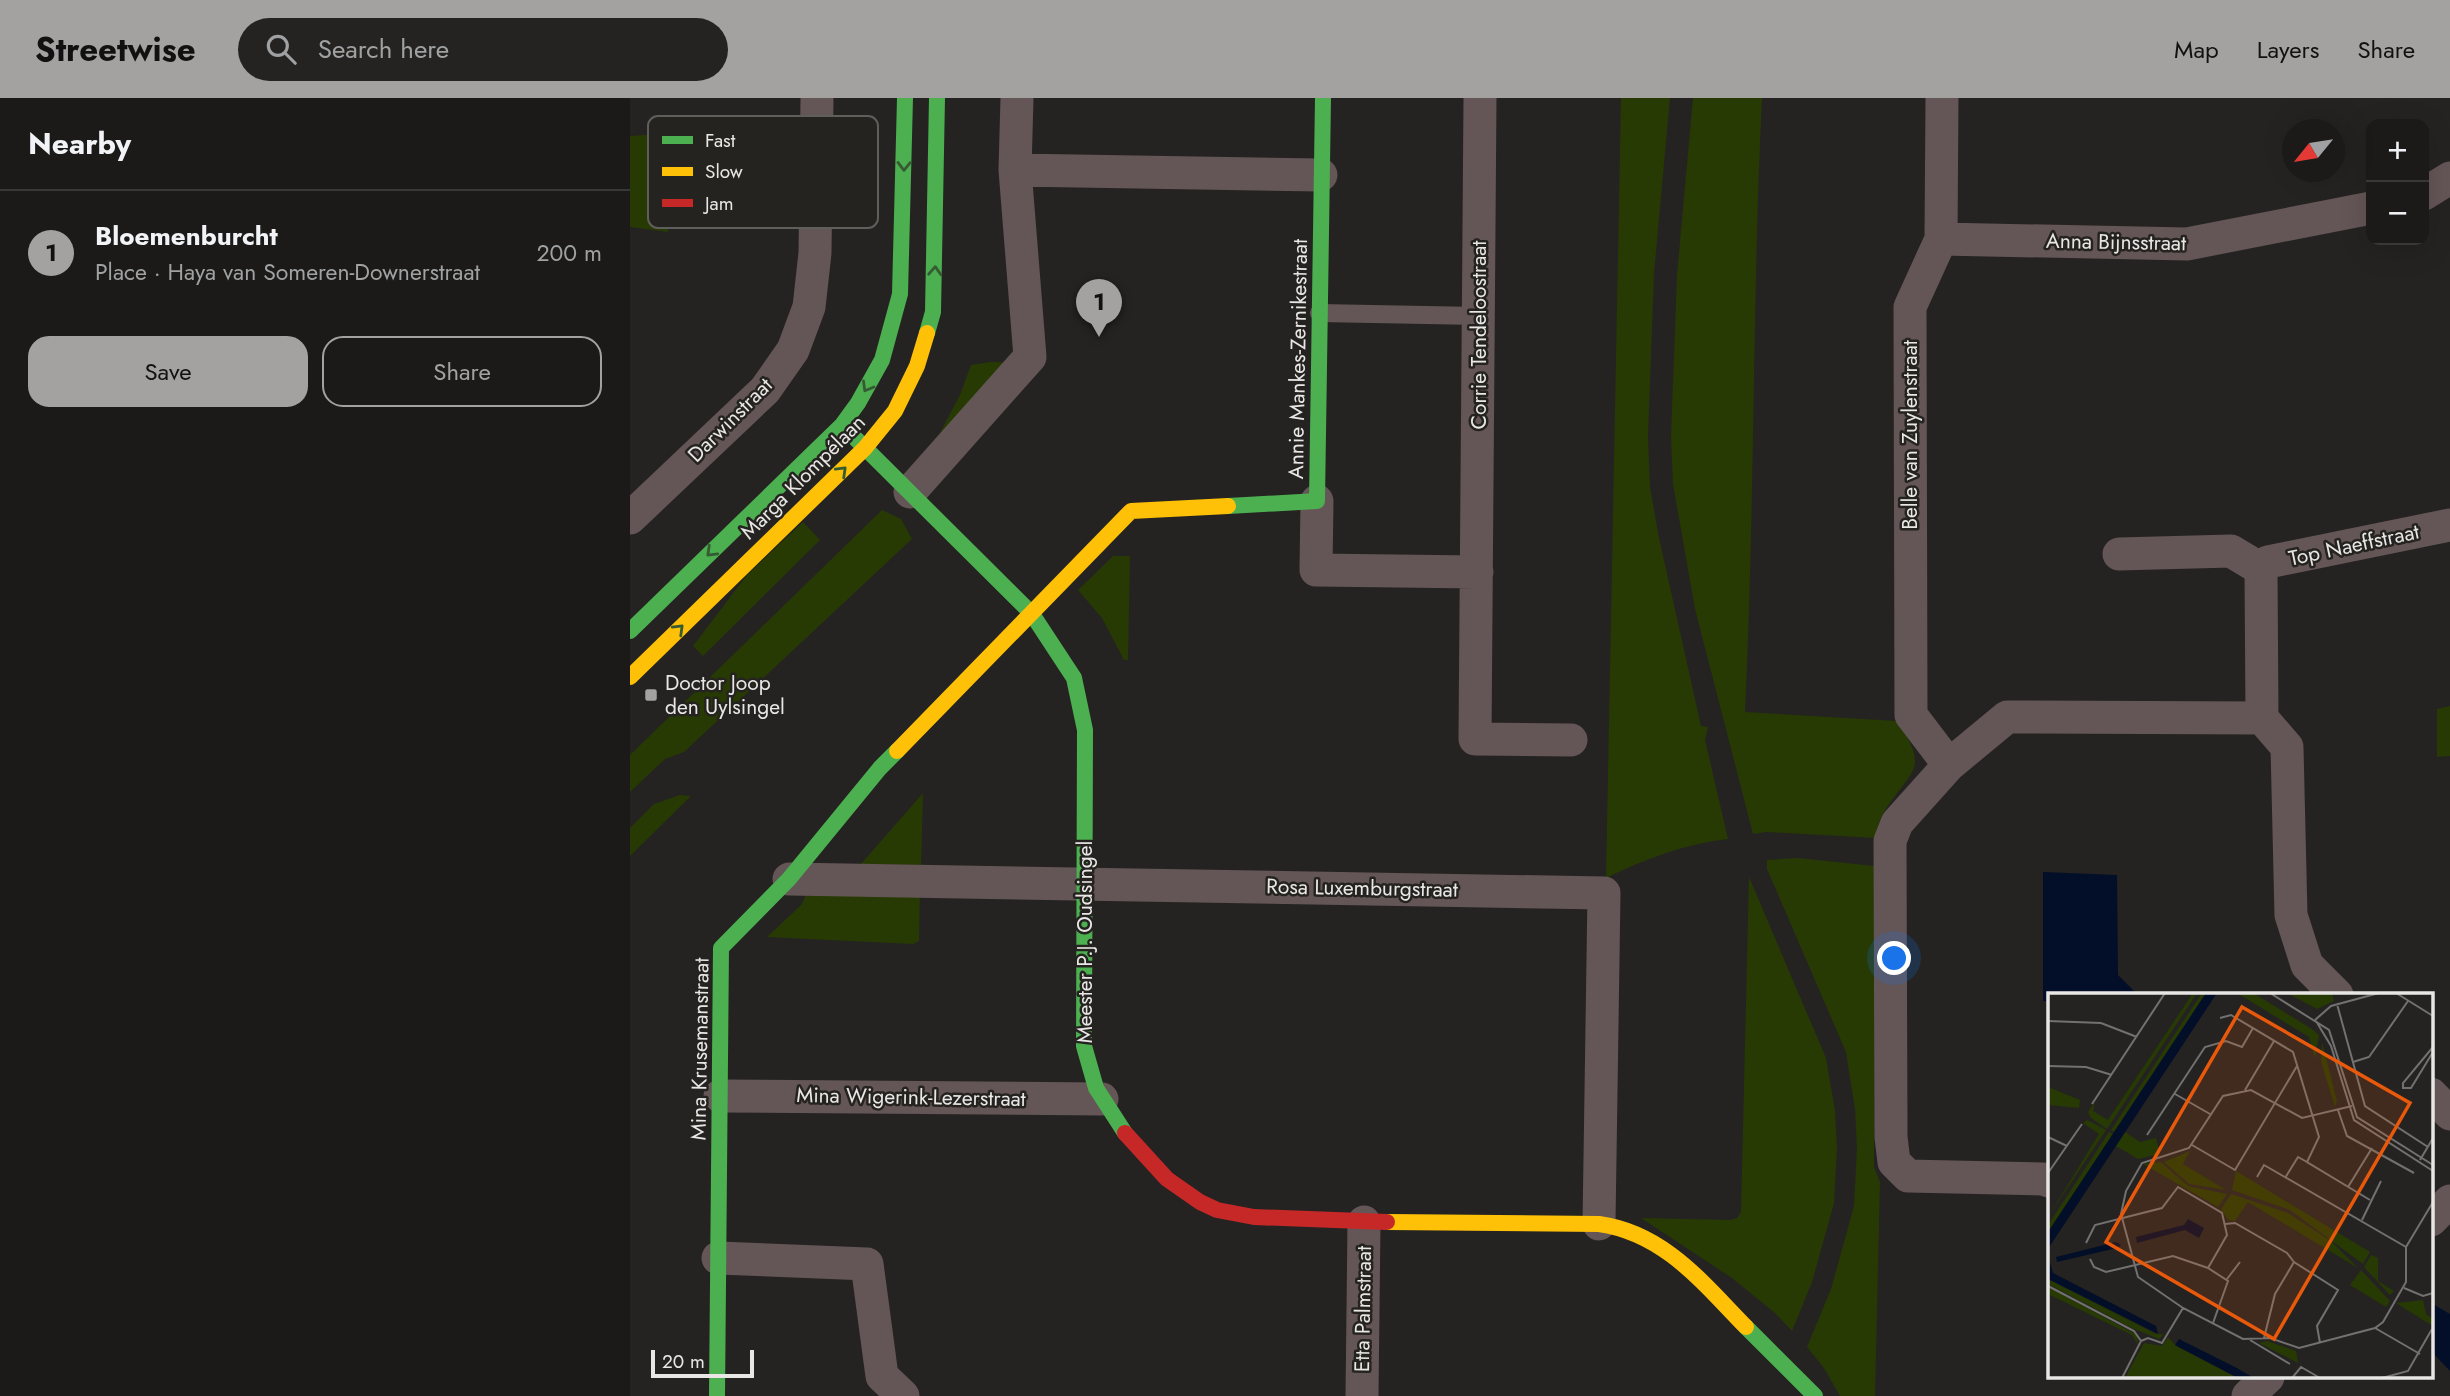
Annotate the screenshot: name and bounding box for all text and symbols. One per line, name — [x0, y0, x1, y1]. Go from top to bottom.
search box — [238, 18, 728, 81]
text: Streetwise — [35, 26, 196, 73]
icon: search — [262, 30, 300, 68]
text: Search here — [318, 30, 449, 68]
text: Map — [2174, 32, 2219, 67]
text: Layers — [2257, 32, 2319, 67]
text: Share — [2357, 32, 2415, 67]
legend — [648, 116, 878, 228]
north arrow — [2282, 119, 2345, 182]
map controls — [2366, 119, 2429, 245]
button: + — [2366, 119, 2429, 182]
text: Nearby — [28, 122, 131, 165]
text: Fast — [705, 127, 736, 154]
text: Slow — [705, 158, 743, 185]
one-way arrow — [896, 161, 912, 172]
button: − — [2366, 182, 2429, 245]
text: Jam — [702, 190, 734, 217]
text: Bloemenburcht — [95, 217, 278, 255]
street label: Anna Bijnsstraat — [2046, 226, 2186, 258]
text: 1 — [45, 236, 57, 270]
text: 200 m — [536, 236, 602, 270]
street label: Annie Mankes-Zernikestraat — [1281, 239, 1315, 479]
street label: Corrie Tendeloostraat — [1464, 241, 1494, 429]
text: Place · Haya van Someren-Downerstraat — [95, 255, 480, 289]
one-way arrow — [927, 265, 942, 276]
pin: 1 — [1076, 279, 1122, 337]
button: Save — [28, 336, 308, 407]
button: Share — [322, 336, 602, 407]
street label: Belle van Zuylenstraat — [1895, 340, 1925, 530]
street label: Darwinstraat — [681, 371, 779, 469]
one-way arrow — [862, 380, 875, 393]
street label: Marga Klompélaan — [734, 408, 872, 546]
one-way arrow — [834, 466, 847, 479]
street label: Top Naeffstraat — [2286, 517, 2422, 573]
one-way arrow — [707, 543, 720, 556]
one-way arrow — [671, 625, 684, 638]
place label: Doctor Joop den Uylsingel — [665, 668, 785, 722]
marker: Doctor Joop den Uylsingel — [643, 687, 659, 703]
street label: Meester P.J. Oudsingel — [1070, 841, 1100, 1043]
street label: Rosa Luxemburgstraat — [1266, 871, 1458, 905]
your location — [1877, 941, 1911, 975]
street label: Mina Krusemanstraat — [683, 957, 717, 1141]
inset map — [2048, 993, 2432, 1378]
street label: Mina Wigerink-Lezerstraat — [796, 1080, 1026, 1114]
street label: Etta Palmstraat — [1347, 1246, 1379, 1372]
scale bar — [651, 1347, 754, 1379]
text: 20 m — [662, 1348, 705, 1375]

